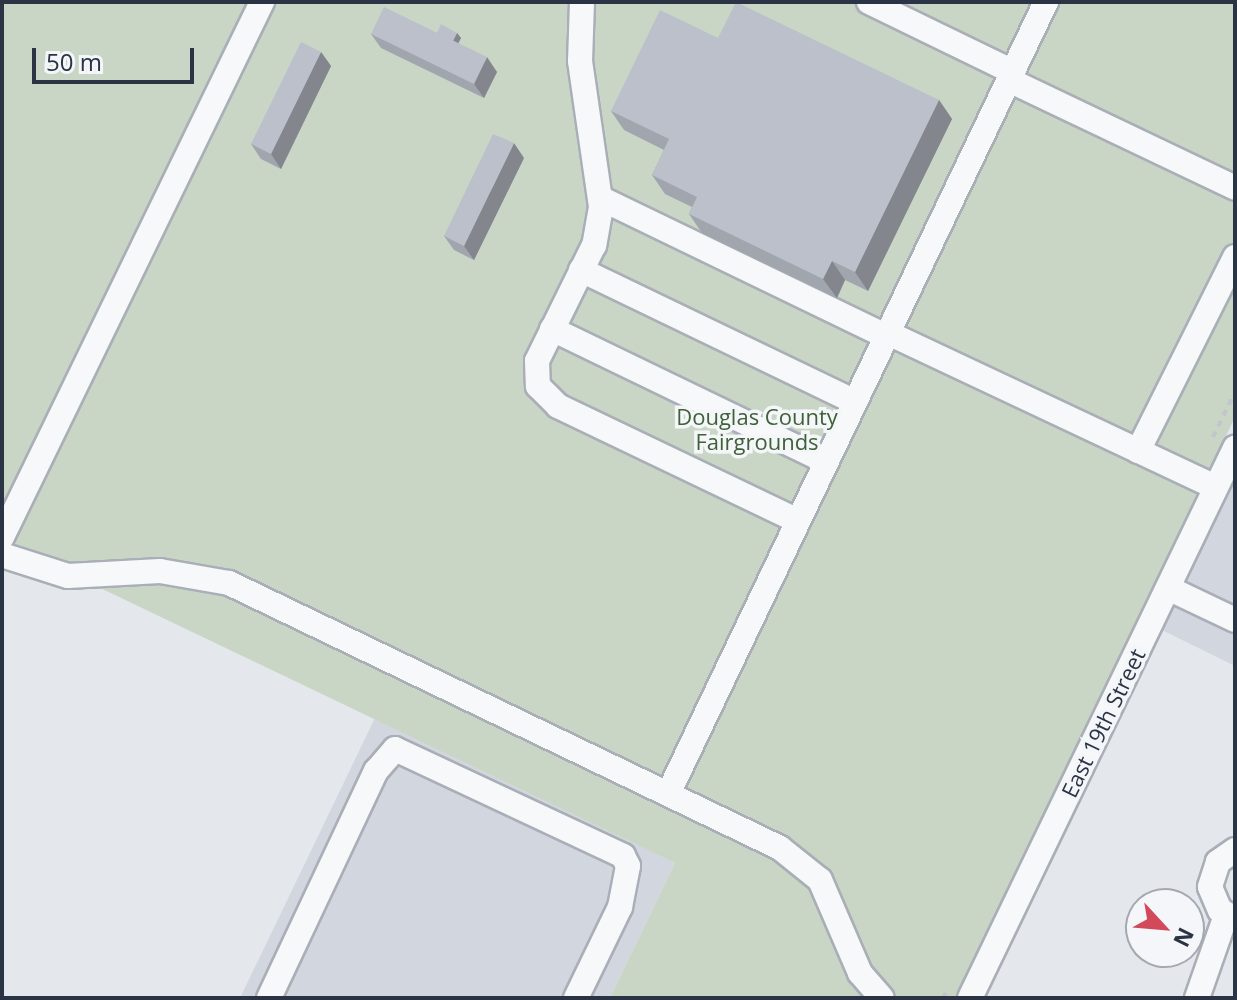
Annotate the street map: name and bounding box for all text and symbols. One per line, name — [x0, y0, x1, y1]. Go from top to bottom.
scale bar — [36, 32, 198, 82]
text: 50 m — [46, 45, 102, 78]
park label: Douglas County Fairgrounds — [676, 403, 838, 454]
street label: East 19th Street — [1056, 644, 1150, 802]
north arrow — [1125, 888, 1205, 968]
text: N — [1167, 923, 1202, 952]

